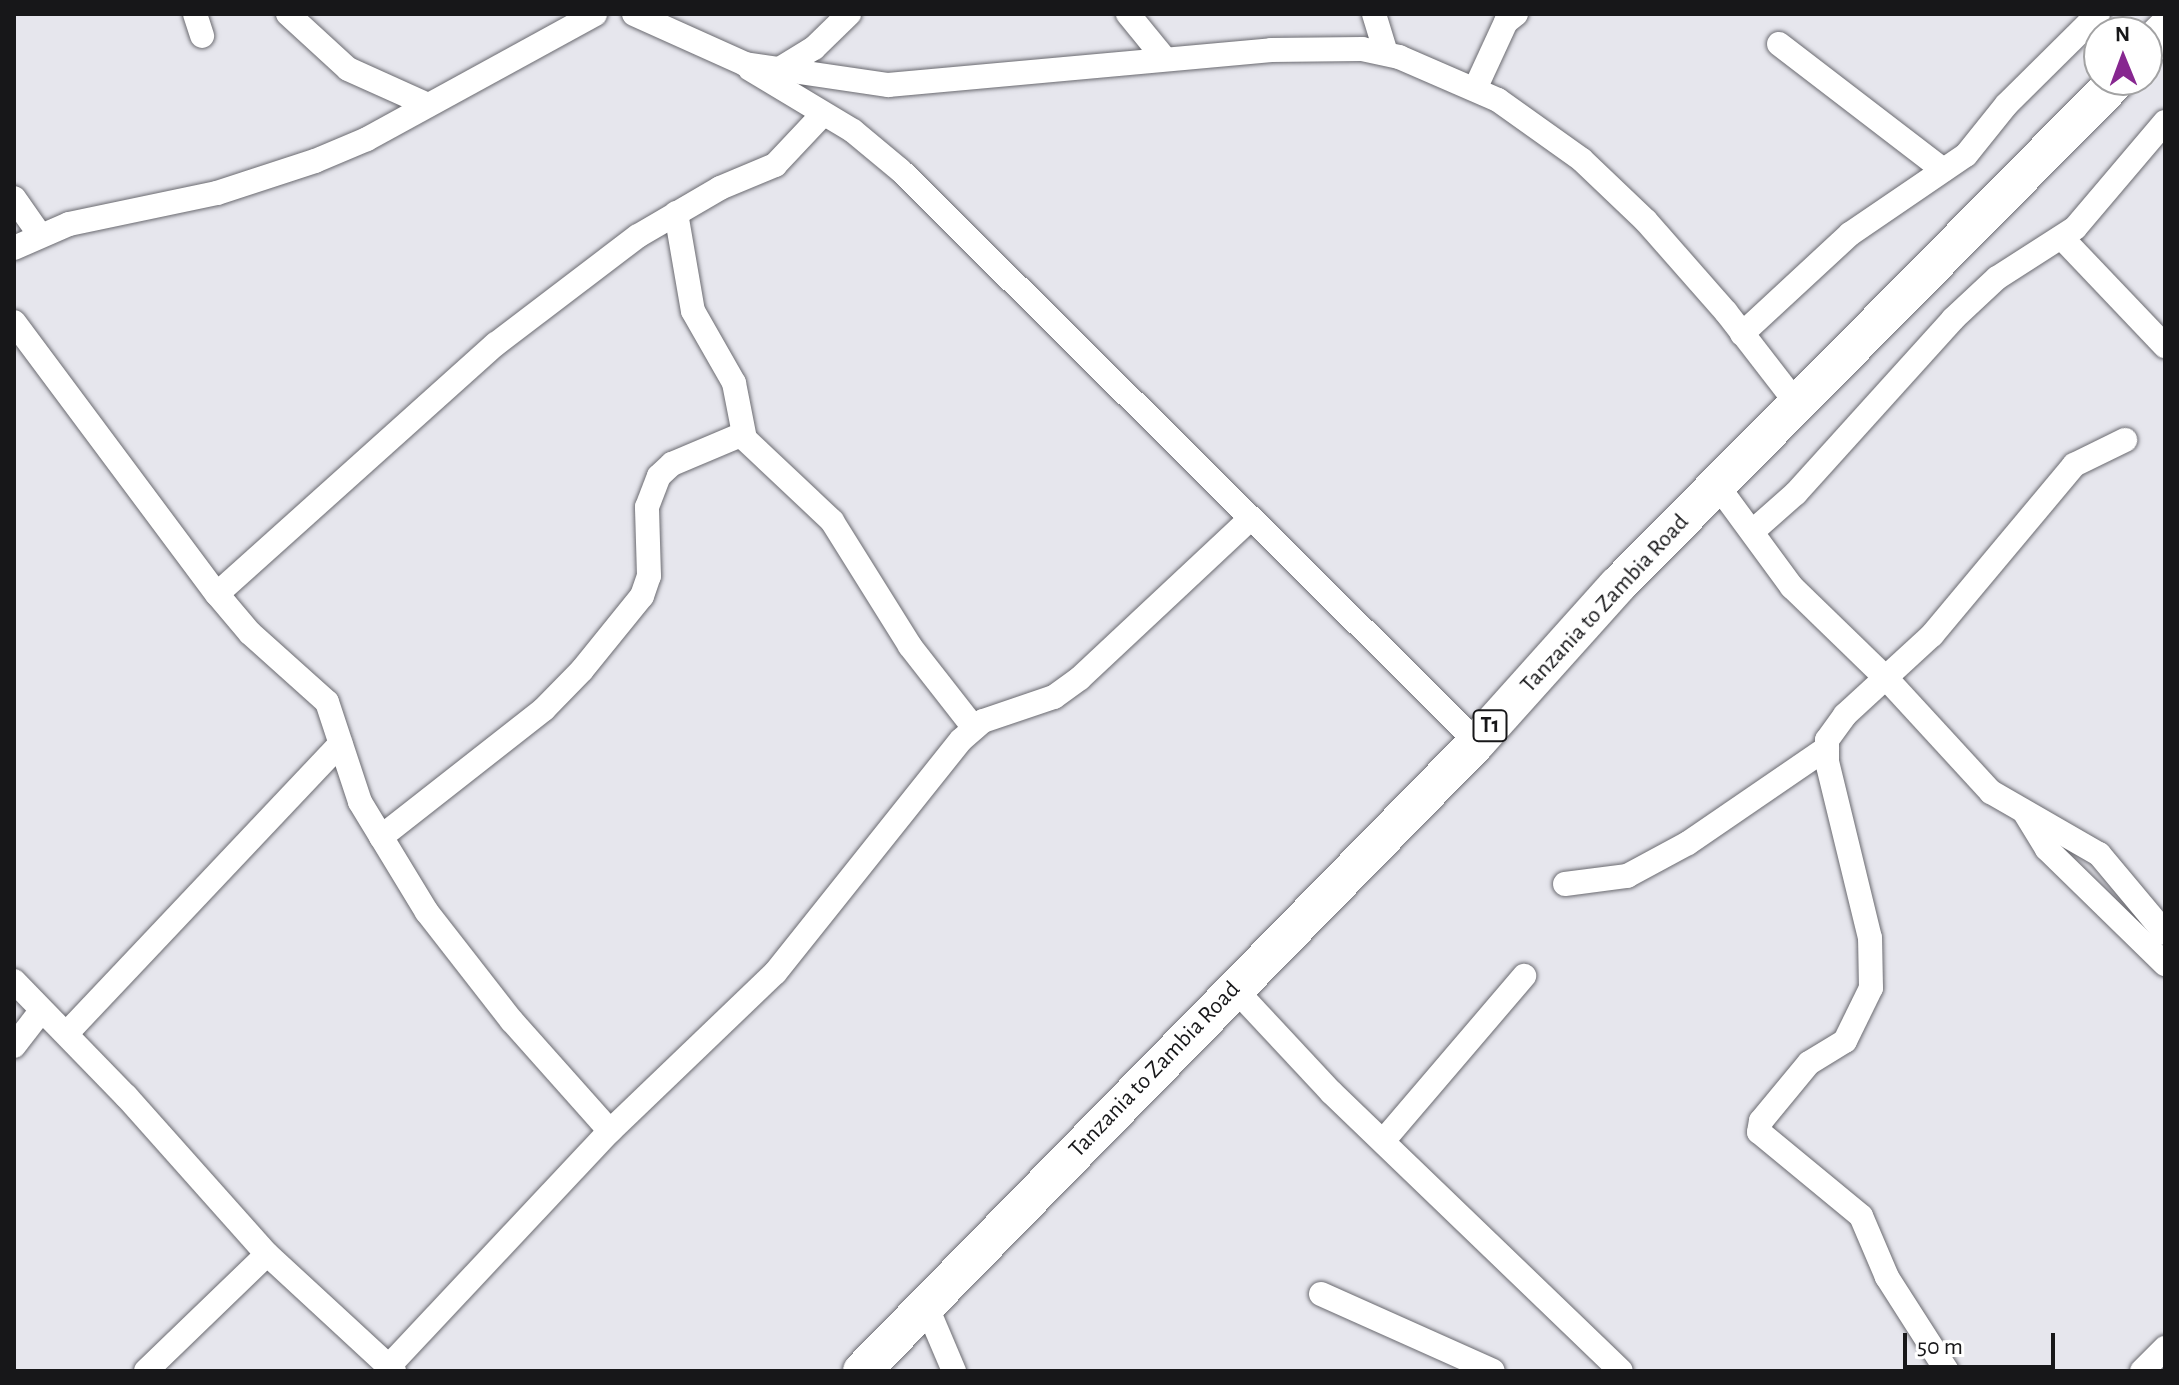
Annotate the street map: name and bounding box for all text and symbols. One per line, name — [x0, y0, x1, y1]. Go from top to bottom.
north arrow — [2083, 16, 2163, 96]
text: N — [2115, 23, 2130, 45]
street label: Tanzania to Zambia Road — [1515, 509, 1695, 699]
road number: T1 — [1472, 708, 1508, 744]
street label: Tanzania to Zambia Road — [1063, 976, 1247, 1164]
scale bar — [1907, 1317, 2059, 1367]
text: 50 m — [1917, 1335, 1963, 1359]

